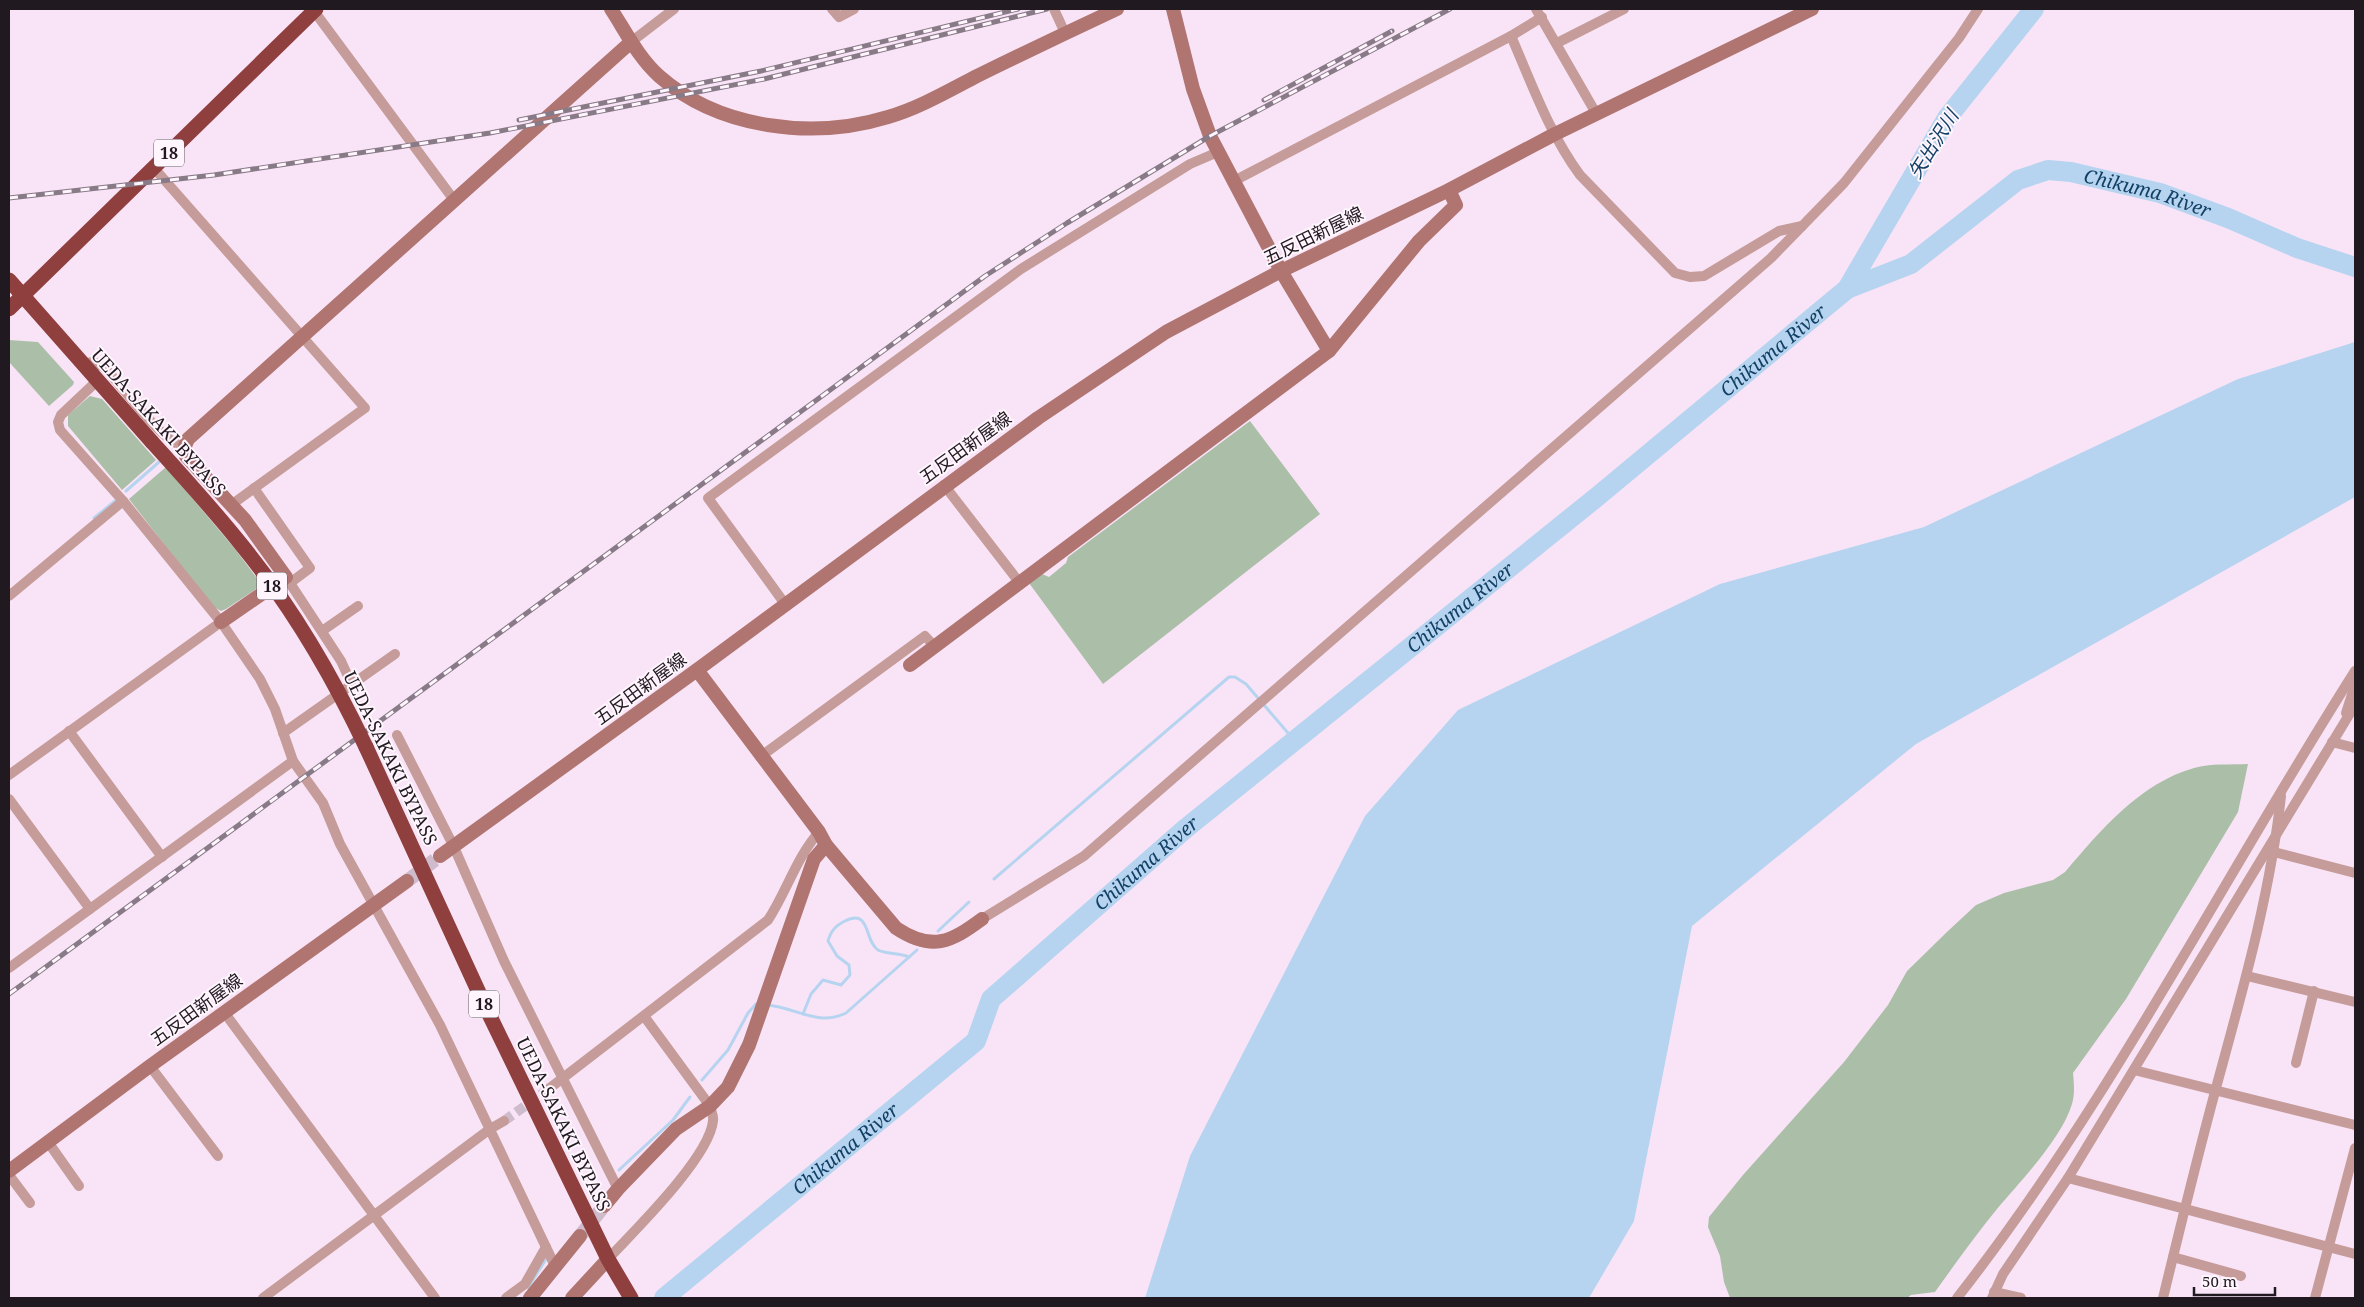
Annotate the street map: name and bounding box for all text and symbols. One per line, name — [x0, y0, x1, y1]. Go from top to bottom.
water label: 矢出沢川 — [1902, 103, 1965, 183]
road number: 18 — [154, 140, 184, 167]
water label: Chikuma River — [2081, 163, 2215, 224]
street label: 五反田新屋線 — [1259, 201, 1367, 269]
water label: Chikuma River — [1714, 298, 1832, 402]
street label: UEDA-SAKAKI BYPASS — [86, 343, 232, 501]
street label: 五反田新屋線 — [914, 406, 1016, 488]
water label: Chikuma River — [1401, 556, 1519, 659]
road number: 18 — [257, 572, 287, 600]
street label: 五反田新屋線 — [589, 647, 691, 729]
street label: UEDA-SAKAKI BYPASS — [338, 667, 444, 849]
water label: Chikuma River — [1088, 810, 1204, 916]
street label: 五反田新屋線 — [145, 968, 247, 1050]
road number: 18 — [469, 991, 499, 1018]
street label: UEDA-SAKAKI BYPASS — [511, 1033, 617, 1215]
water label: Chikuma River — [786, 1097, 904, 1200]
scale bar — [2194, 1264, 2275, 1296]
text: 50 m — [2202, 1271, 2237, 1291]

